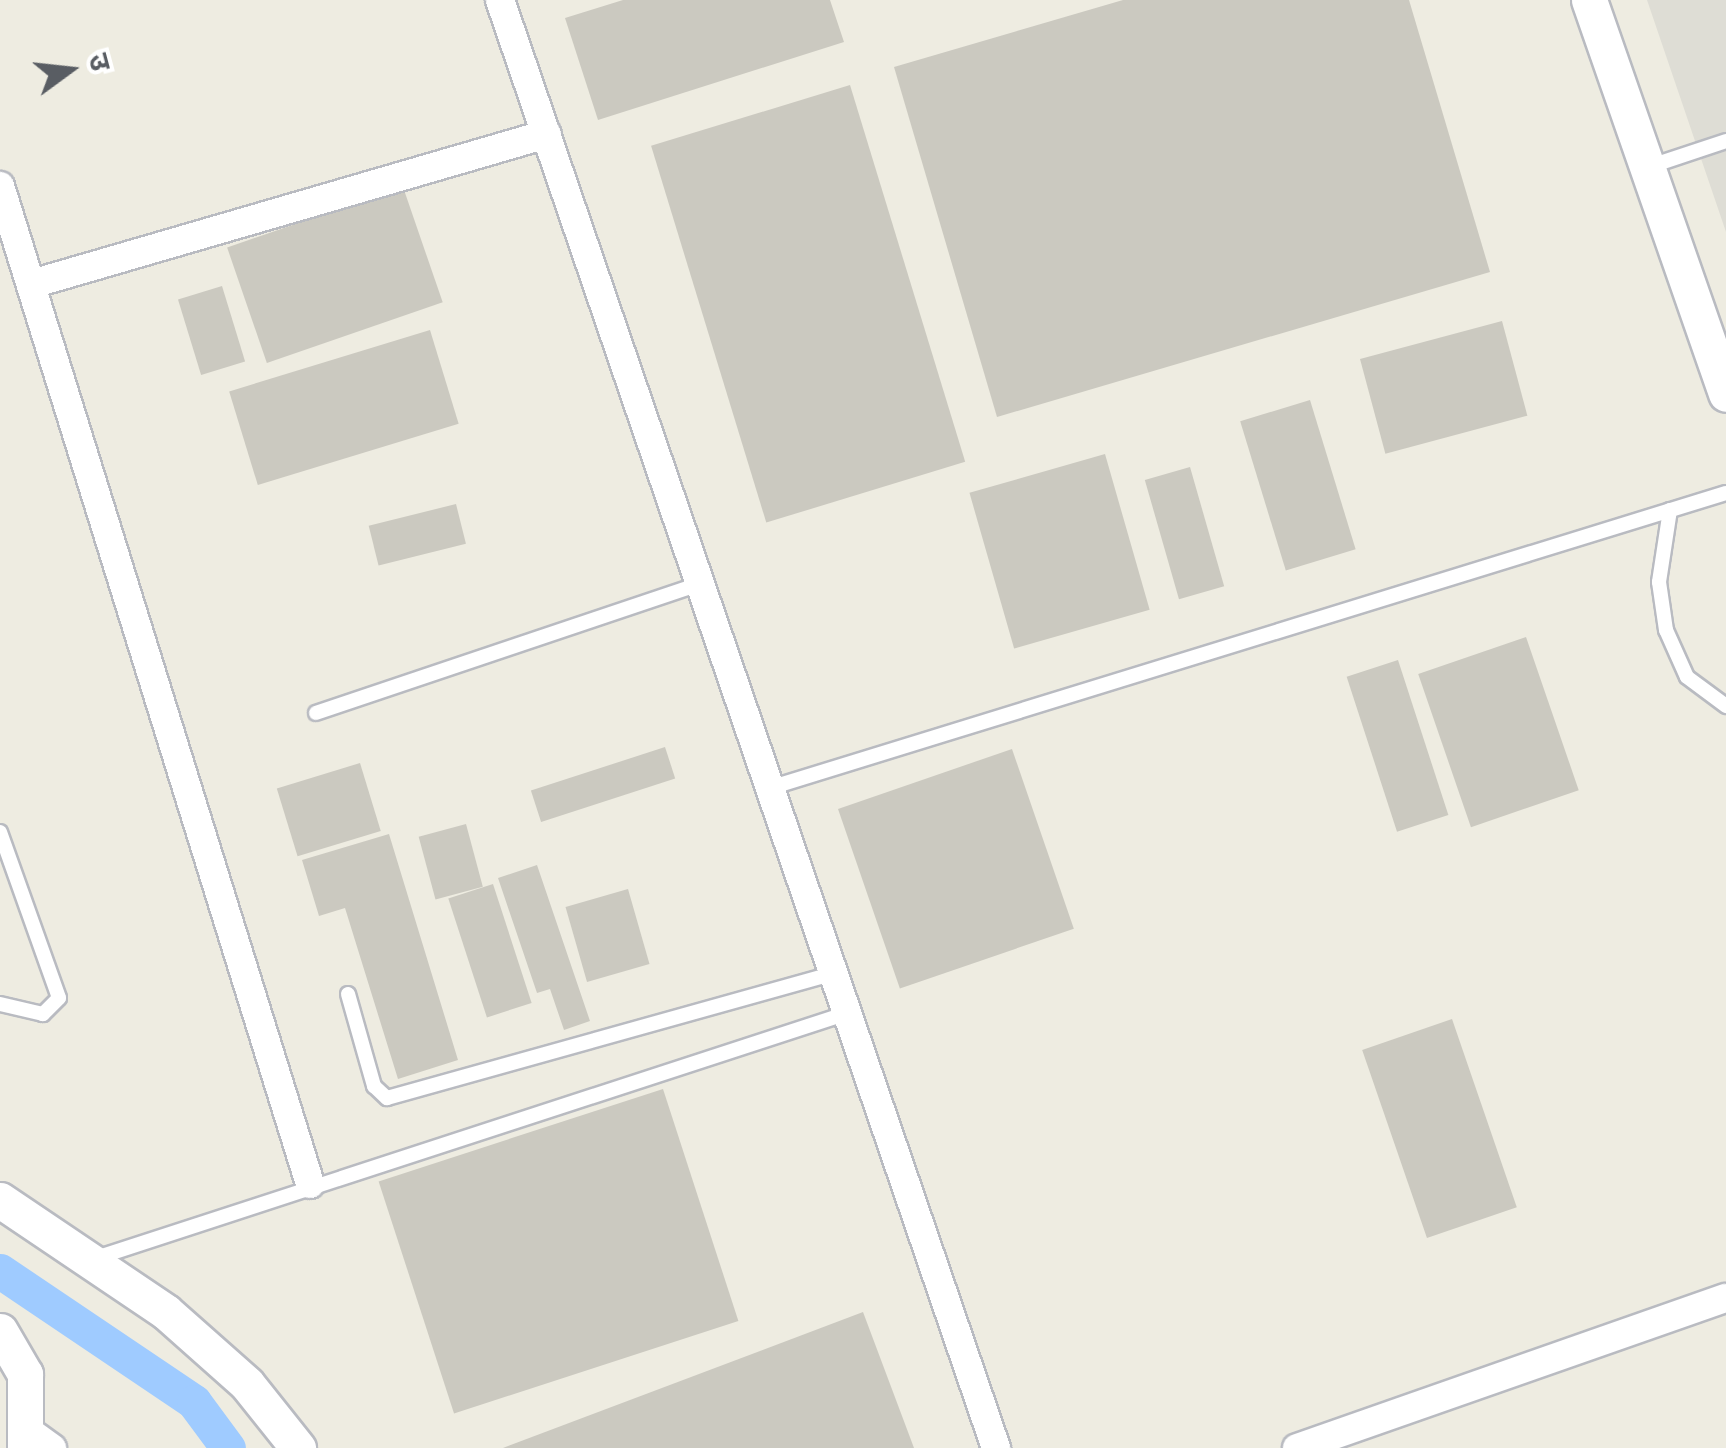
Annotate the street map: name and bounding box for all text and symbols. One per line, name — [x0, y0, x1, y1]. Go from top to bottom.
north arrow — [20, 20, 120, 120]
text: उ — [82, 50, 117, 74]

